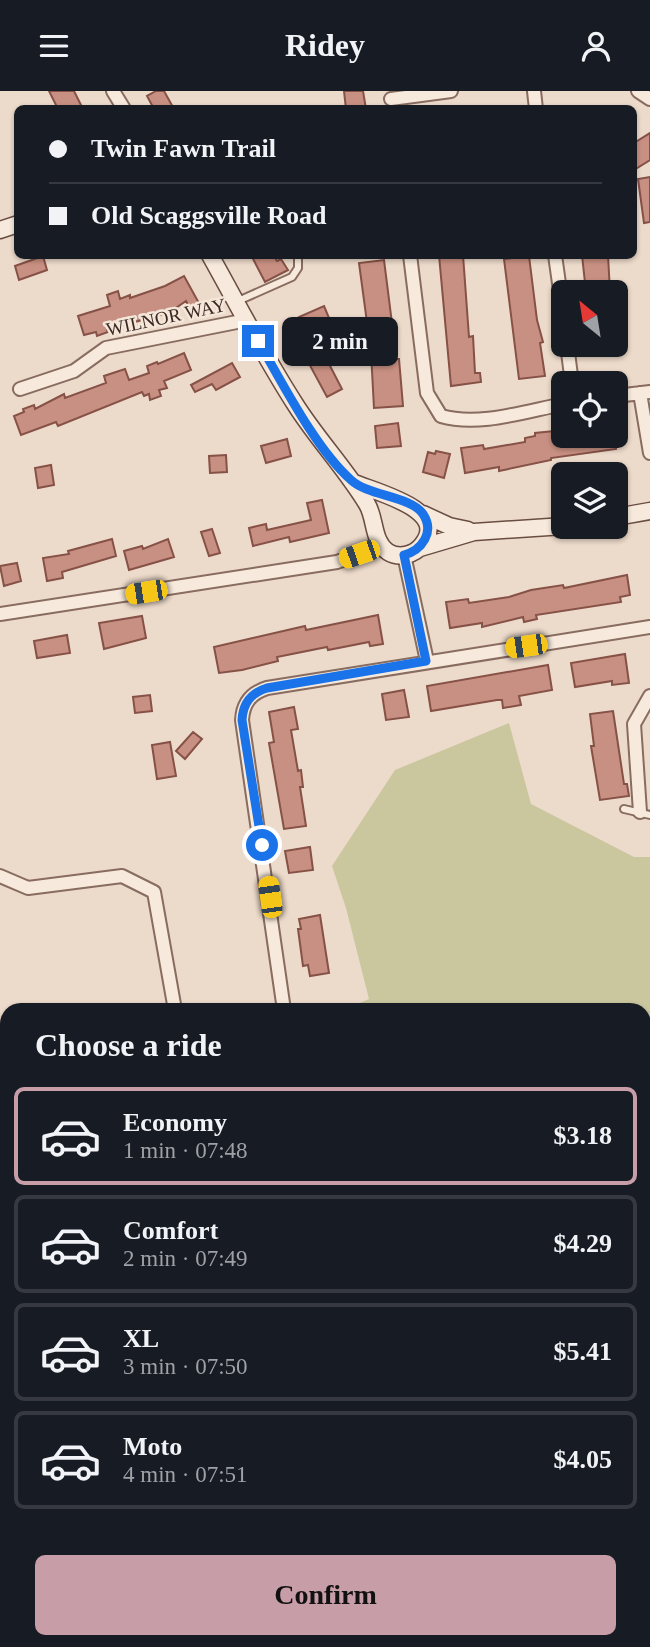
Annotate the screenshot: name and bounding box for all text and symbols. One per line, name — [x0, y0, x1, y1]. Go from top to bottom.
icon: menu — [35, 27, 73, 65]
text: Ridey — [285, 27, 365, 63]
icon: person — [577, 27, 615, 65]
text: Twin Fawn Trail — [91, 134, 276, 163]
text: Old Scaggsville Road — [91, 201, 326, 230]
north arrow — [551, 280, 628, 357]
map controls — [551, 280, 628, 539]
street label: WILNOR WAY — [104, 294, 228, 340]
callout: 2 min — [282, 317, 398, 365]
route end — [242, 325, 274, 357]
text: 2 min — [312, 329, 368, 354]
button: locate — [551, 371, 628, 448]
button: layers — [551, 462, 628, 539]
car — [336, 537, 383, 571]
car — [124, 578, 169, 606]
car — [504, 633, 549, 659]
route start — [246, 829, 278, 861]
car — [257, 875, 284, 919]
text: Choose a ride — [35, 1027, 222, 1063]
icon: car — [39, 1105, 102, 1168]
text: Economy — [123, 1108, 227, 1137]
text: $3.18 — [554, 1121, 612, 1150]
text: 1 min · 07:48 — [123, 1138, 248, 1163]
icon: car — [39, 1213, 102, 1276]
text: Comfort — [123, 1216, 218, 1245]
text: $4.29 — [554, 1229, 612, 1258]
text: 2 min · 07:49 — [123, 1246, 248, 1271]
icon: car — [39, 1321, 102, 1384]
text: XL — [123, 1324, 159, 1353]
text: $5.41 — [554, 1337, 612, 1366]
text: 3 min · 07:50 — [123, 1354, 248, 1379]
icon: car — [39, 1429, 102, 1492]
text: Moto — [123, 1432, 182, 1461]
text: $4.05 — [554, 1445, 612, 1474]
text: 4 min · 07:51 — [123, 1462, 248, 1487]
button: Confirm — [35, 1555, 616, 1635]

